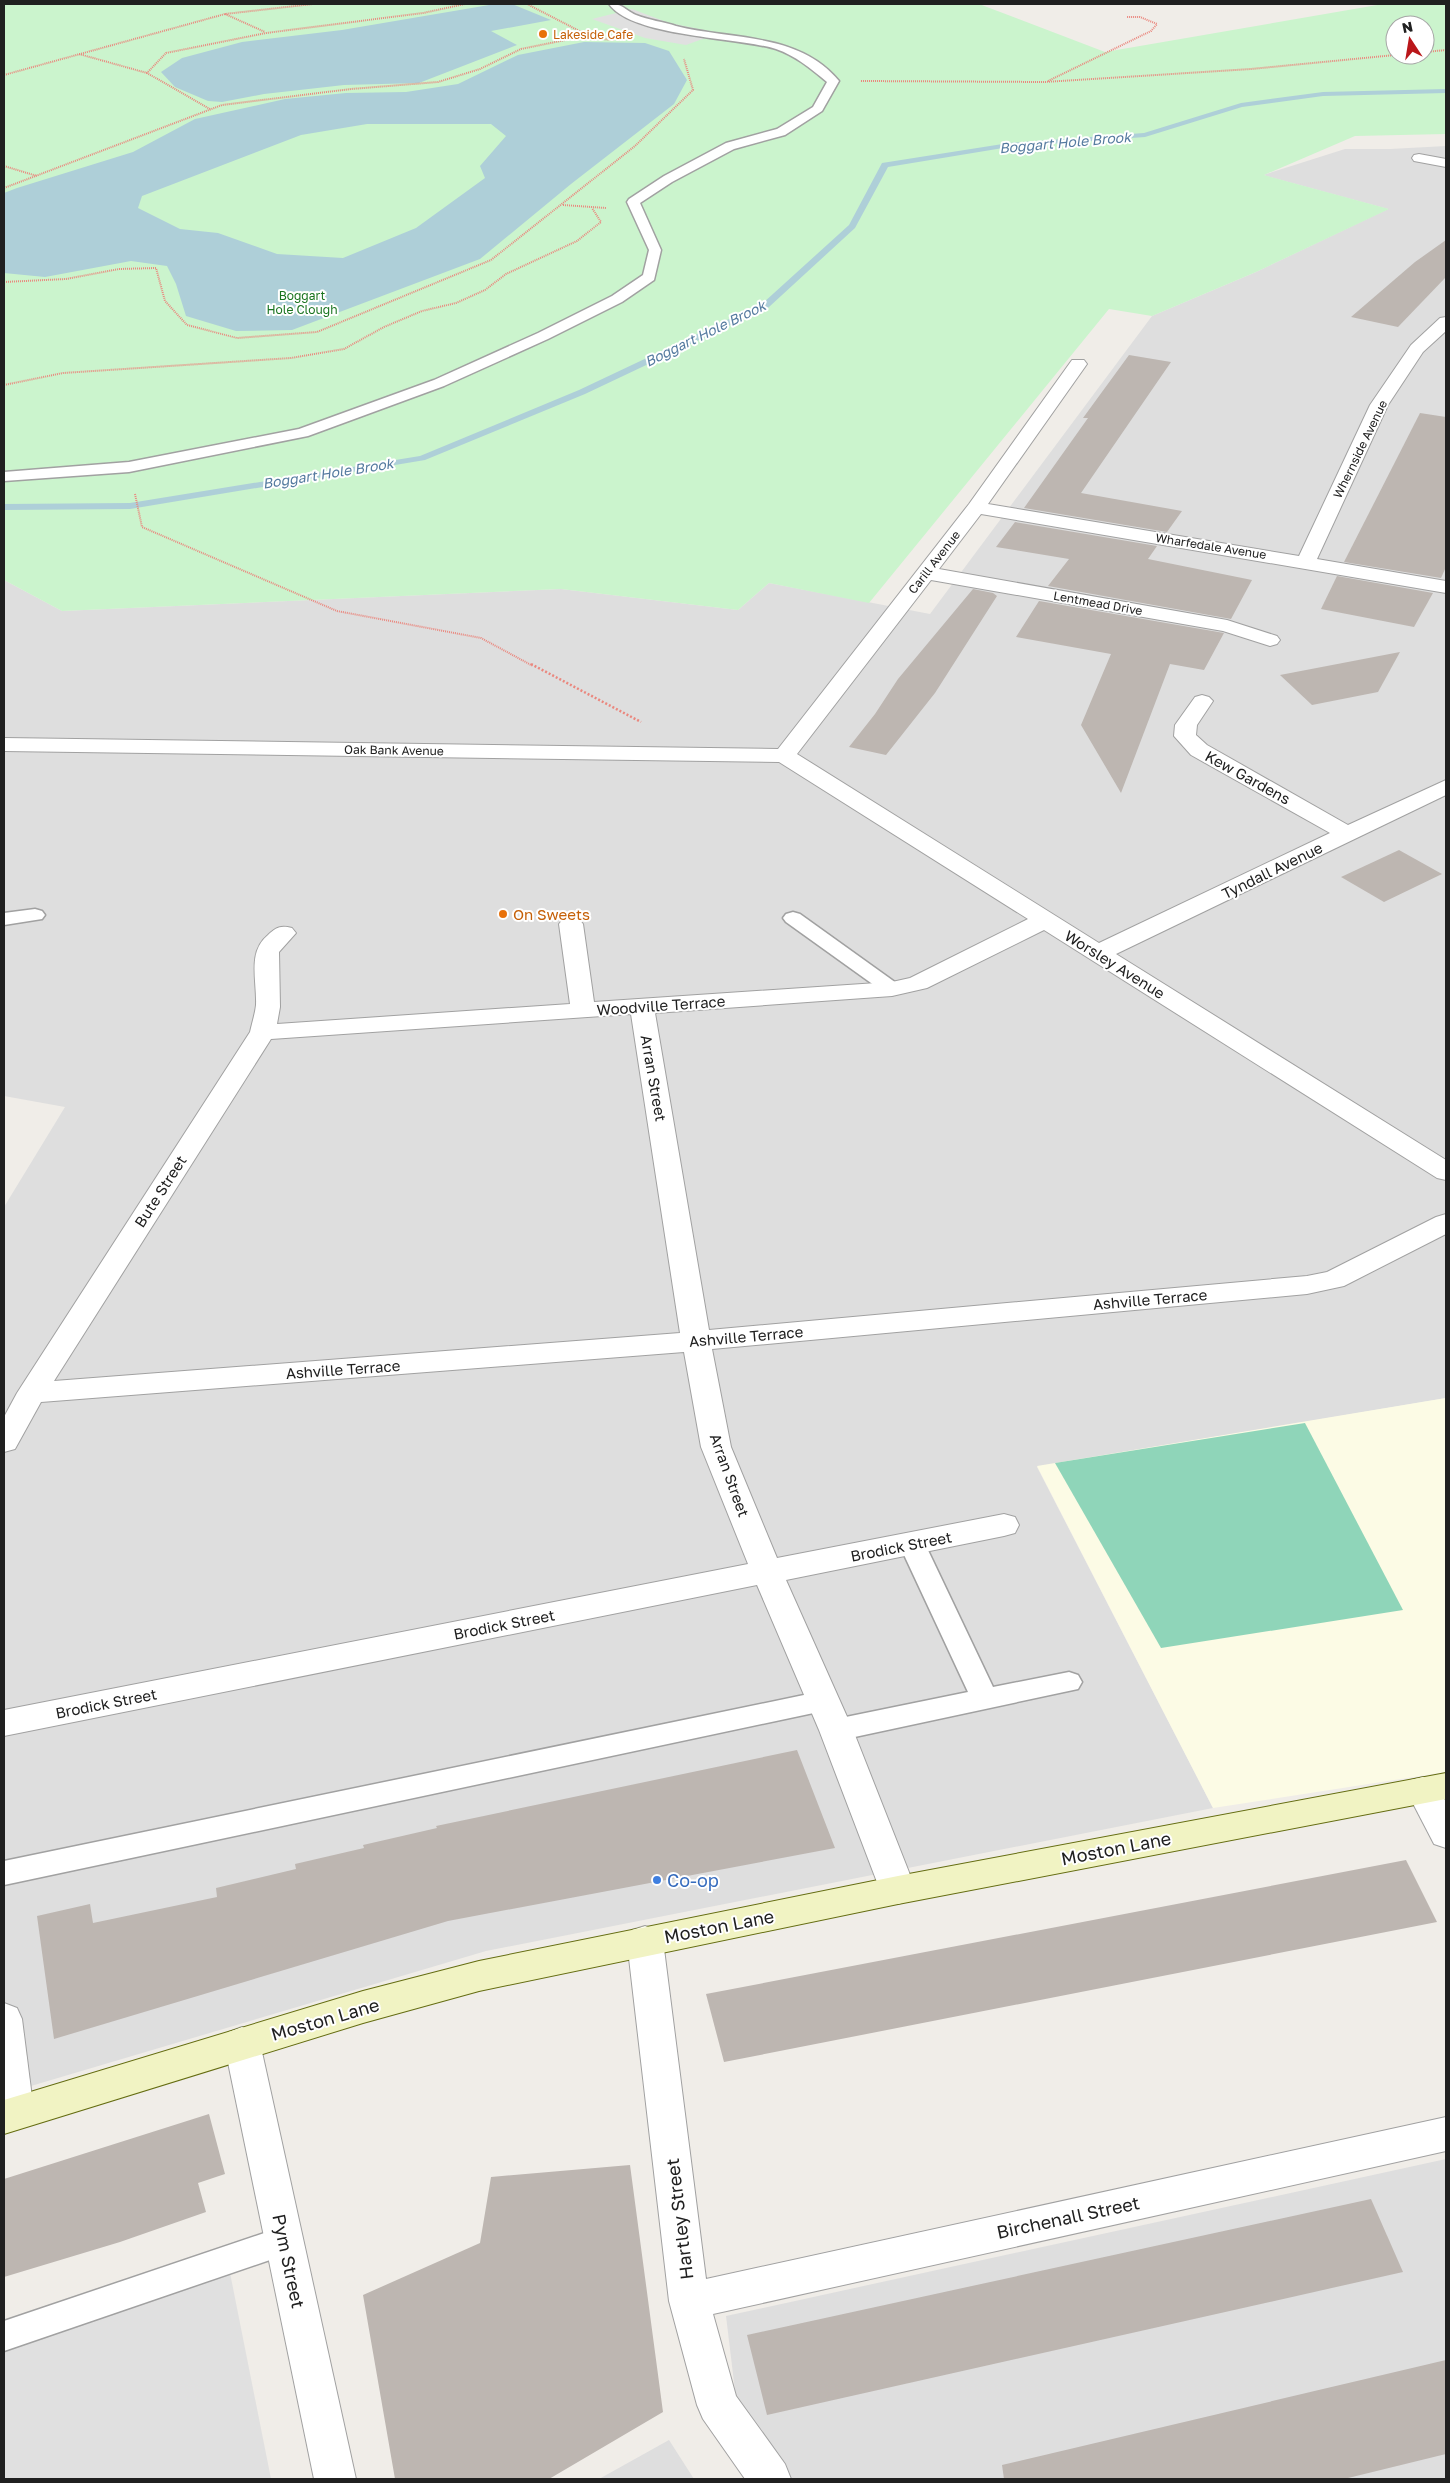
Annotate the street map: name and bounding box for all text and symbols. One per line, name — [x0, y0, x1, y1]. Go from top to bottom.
north arrow — [1385, 15, 1435, 65]
text: N — [1400, 17, 1414, 36]
place label: Lakeside Cafe — [553, 27, 633, 42]
marker: Lakeside Cafe — [537, 28, 549, 40]
water label: Boggart Hole Brook — [998, 128, 1134, 156]
park label: Boggart Hole Clough — [266, 288, 338, 317]
water label: Boggart Hole Brook — [642, 295, 770, 370]
street label: Whernside Avenue — [1330, 398, 1390, 500]
water label: Boggart Hole Brook — [261, 454, 397, 492]
street label: Carill Avenue — [905, 527, 963, 597]
street label: Wharfedale Avenue — [1155, 530, 1268, 562]
street label: Lentmead Drive — [1052, 588, 1144, 618]
street label: Oak Bank Avenue — [344, 742, 444, 758]
street label: Kew Gardens — [1202, 746, 1294, 808]
street label: Tyndall Avenue — [1219, 838, 1326, 902]
place label: On Sweets — [513, 905, 590, 923]
marker: On Sweets — [497, 908, 509, 920]
street label: Worsley Avenue — [1062, 926, 1169, 1002]
street label: Woodville Terrace — [596, 992, 726, 1018]
street label: Arran Street — [638, 1033, 670, 1123]
street label: Bute Street — [130, 1152, 190, 1230]
street label: Ashville Terrace — [1092, 1285, 1208, 1313]
street label: Ashville Terrace — [688, 1322, 804, 1350]
street label: Ashville Terrace — [285, 1356, 401, 1382]
street label: Arran Street — [707, 1431, 753, 1519]
street label: Brodick Street — [849, 1527, 953, 1565]
street label: Brodick Street — [452, 1605, 556, 1643]
street label: Brodick Street — [54, 1684, 158, 1722]
street label: Moston Lane — [1059, 1827, 1173, 1869]
place label: Co-op — [667, 1869, 719, 1891]
marker: Co-op — [651, 1874, 663, 1886]
street label: Moston Lane — [662, 1905, 776, 1947]
street label: Moston Lane — [268, 1993, 382, 2045]
street label: Hartley Street — [661, 2157, 697, 2281]
street label: Birchenall Street — [995, 2191, 1141, 2243]
street label: Pym Street — [268, 2212, 310, 2310]

